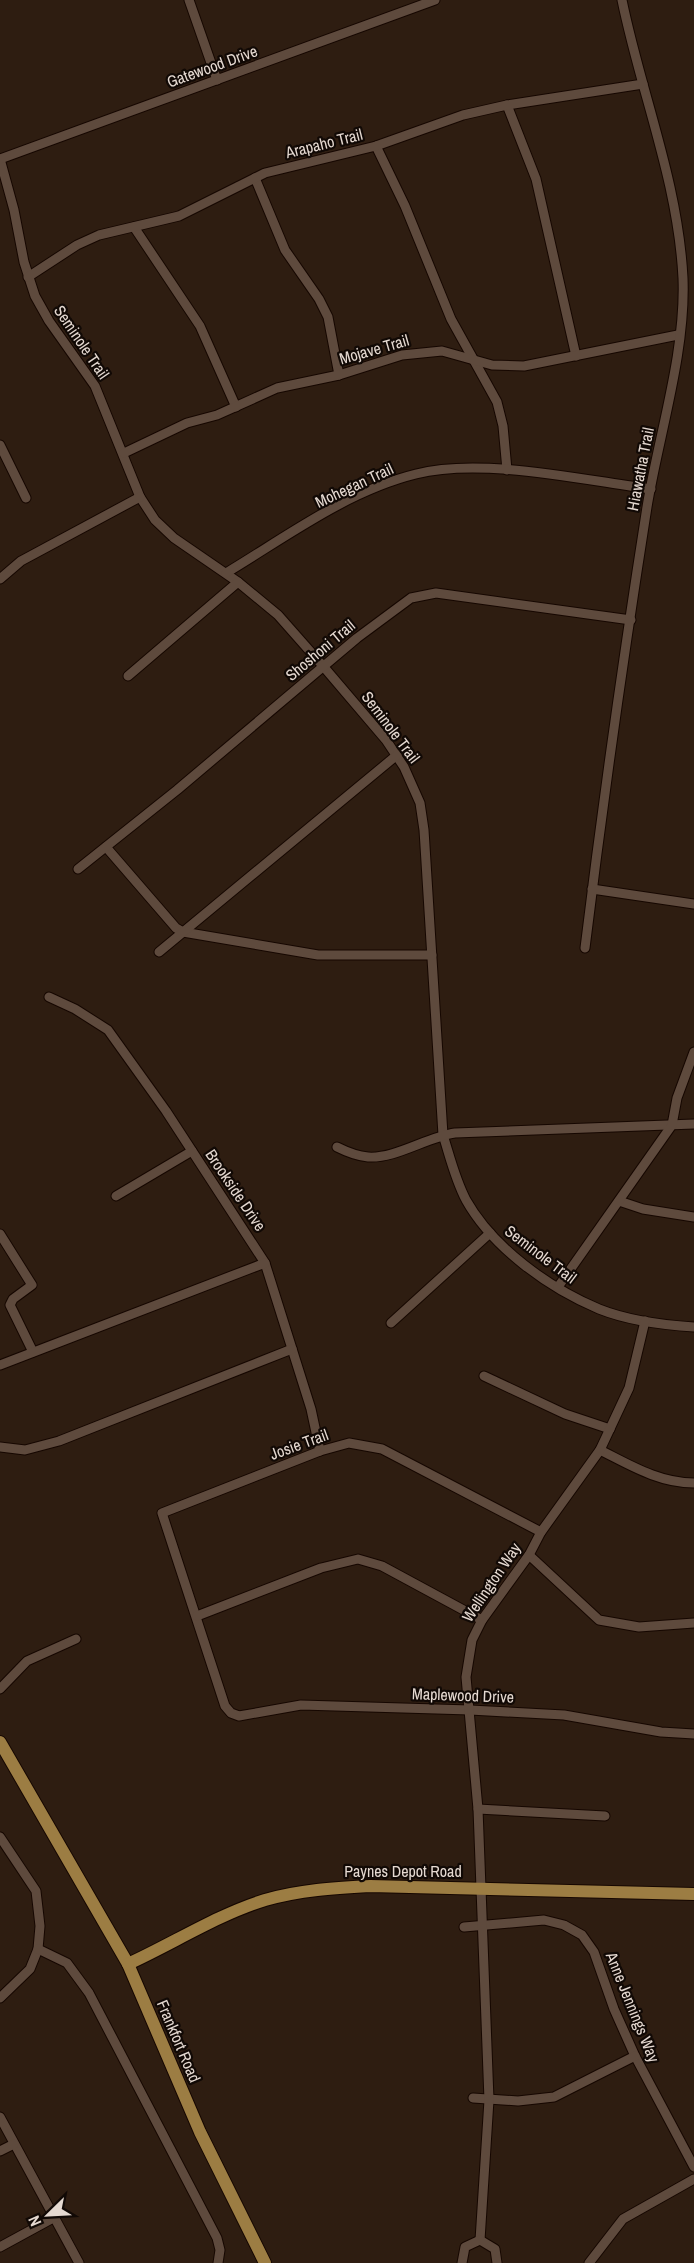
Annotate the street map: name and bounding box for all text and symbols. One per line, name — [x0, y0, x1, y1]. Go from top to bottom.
street label: Gatewood Drive — [164, 39, 260, 93]
street label: Arapaho Trail — [282, 123, 365, 163]
street label: Seminole Trail — [49, 301, 115, 383]
street label: Mojave Trail — [337, 329, 411, 369]
street label: Hiawatha Trail — [621, 425, 659, 513]
street label: Mohegan Trail — [311, 457, 397, 513]
street label: Shoshoni Trail — [281, 614, 360, 686]
street label: Seminole Trail — [357, 687, 425, 767]
street label: Brookside Drive — [201, 1145, 271, 1235]
street label: Seminole Trail — [501, 1220, 581, 1288]
street label: Josie Trail — [267, 1423, 331, 1465]
street label: Wellington Way — [456, 1538, 526, 1626]
street label: Maplewood Drive — [412, 1682, 514, 1708]
street label: Paynes Depot Road — [344, 1860, 462, 1882]
street label: Anne Jennings Way — [601, 1948, 665, 2066]
street label: Frankfort Road — [152, 1996, 206, 2086]
north arrow — [18, 2185, 78, 2245]
text: N — [22, 2212, 46, 2230]

